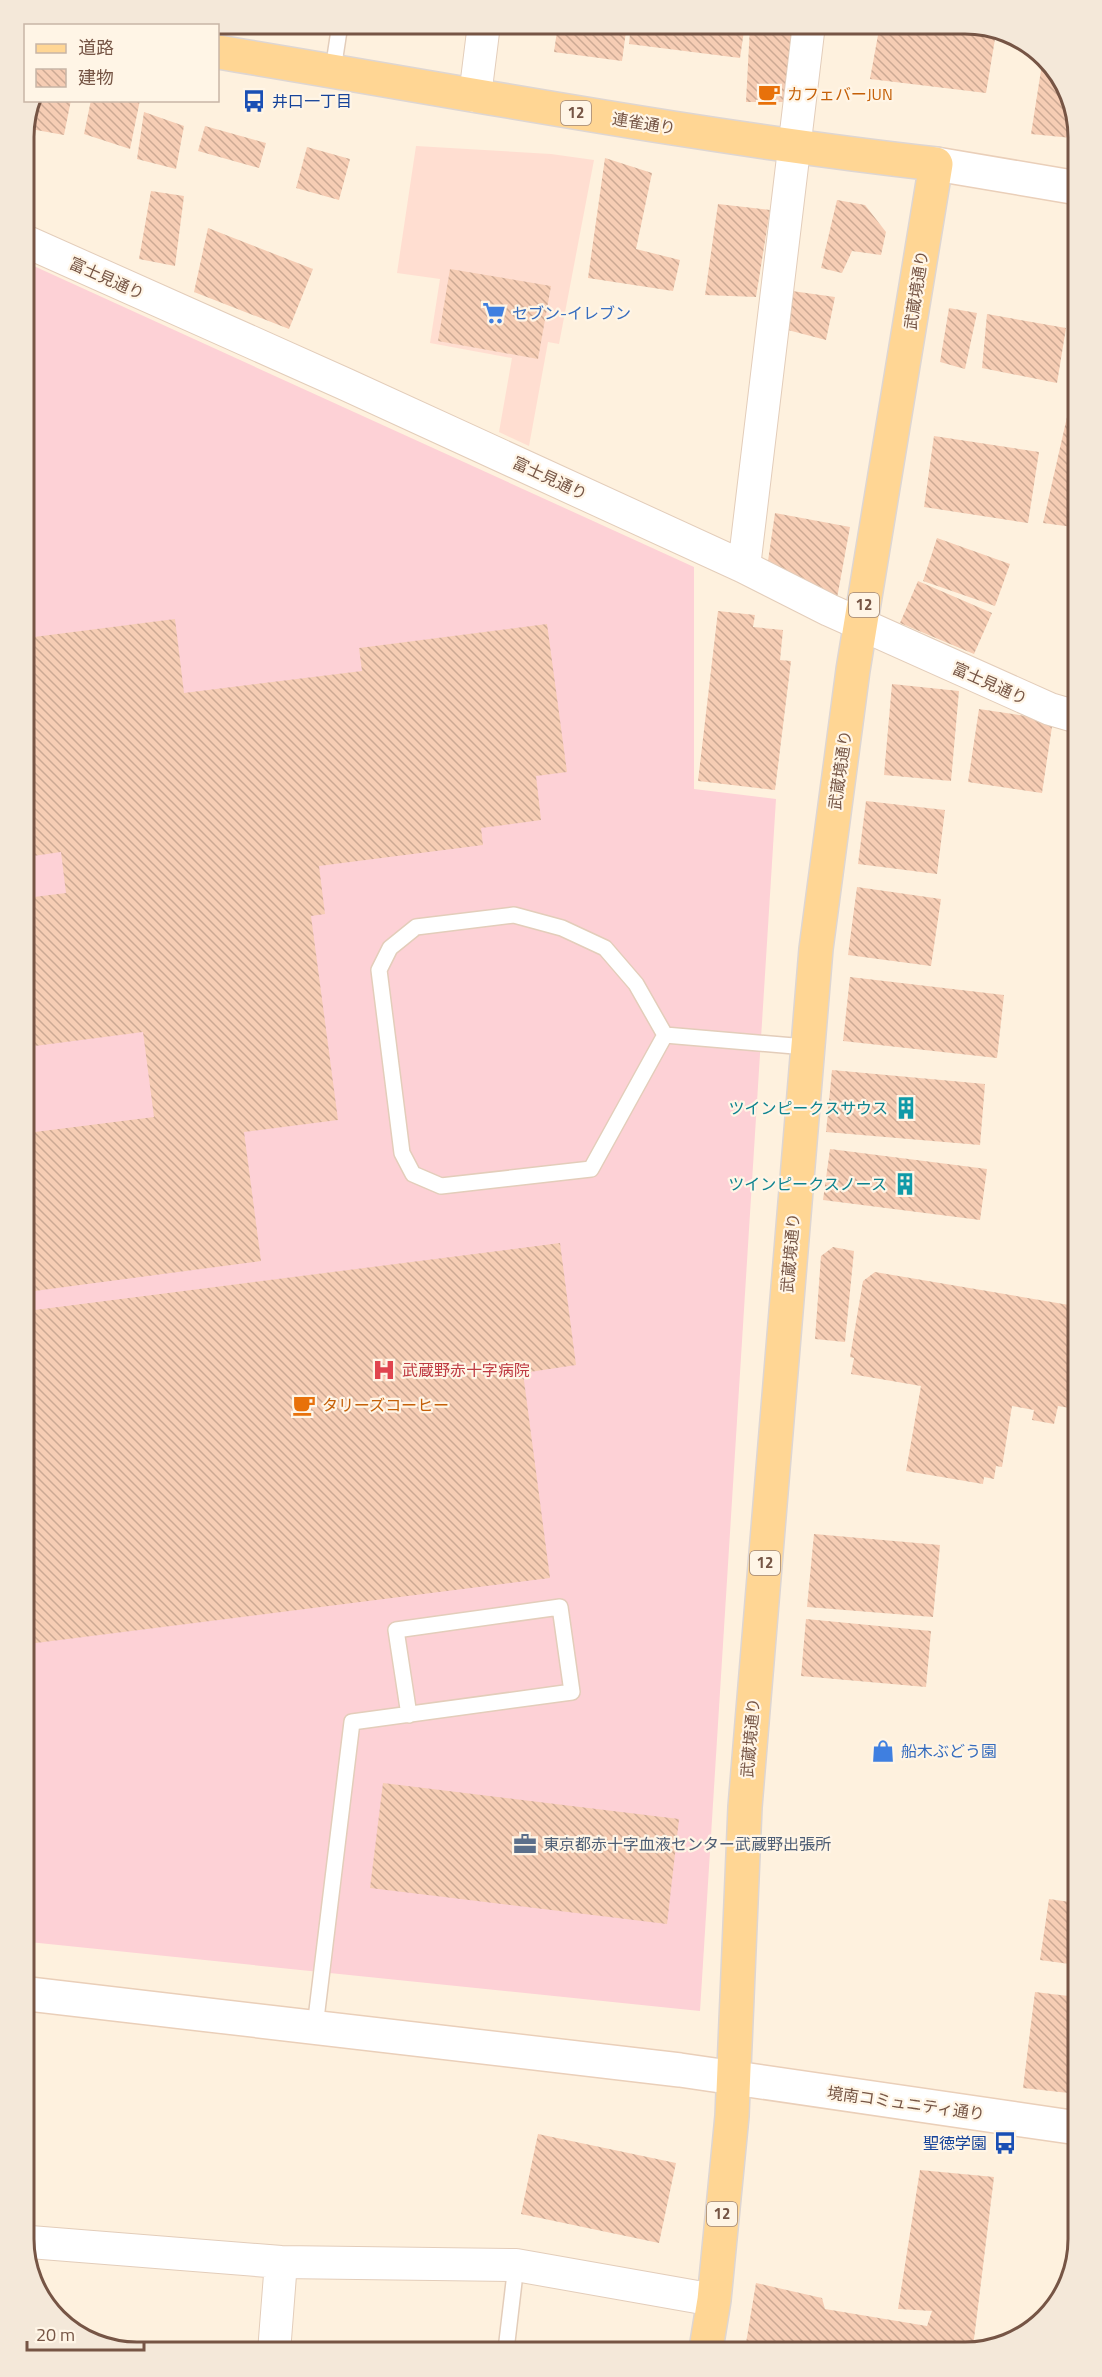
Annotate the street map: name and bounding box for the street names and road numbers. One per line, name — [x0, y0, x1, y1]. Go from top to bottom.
road number: 12 — [561, 101, 591, 125]
street label: 連雀通り — [611, 106, 677, 140]
street label: 武蔵境通り — [898, 249, 934, 331]
street label: 富士見通り — [66, 251, 148, 305]
street label: 富士見通り — [509, 450, 591, 506]
road number: 12 — [849, 593, 879, 617]
street label: 富士見通り — [949, 656, 1031, 710]
street label: 武蔵境通り — [823, 729, 857, 811]
street label: 武蔵境通り — [775, 1212, 805, 1294]
road number: 12 — [750, 1551, 780, 1575]
street label: 武蔵境通り — [735, 1697, 765, 1779]
street label: 境南コミュニティ通り — [826, 2080, 986, 2126]
road number: 12 — [707, 2202, 737, 2226]

